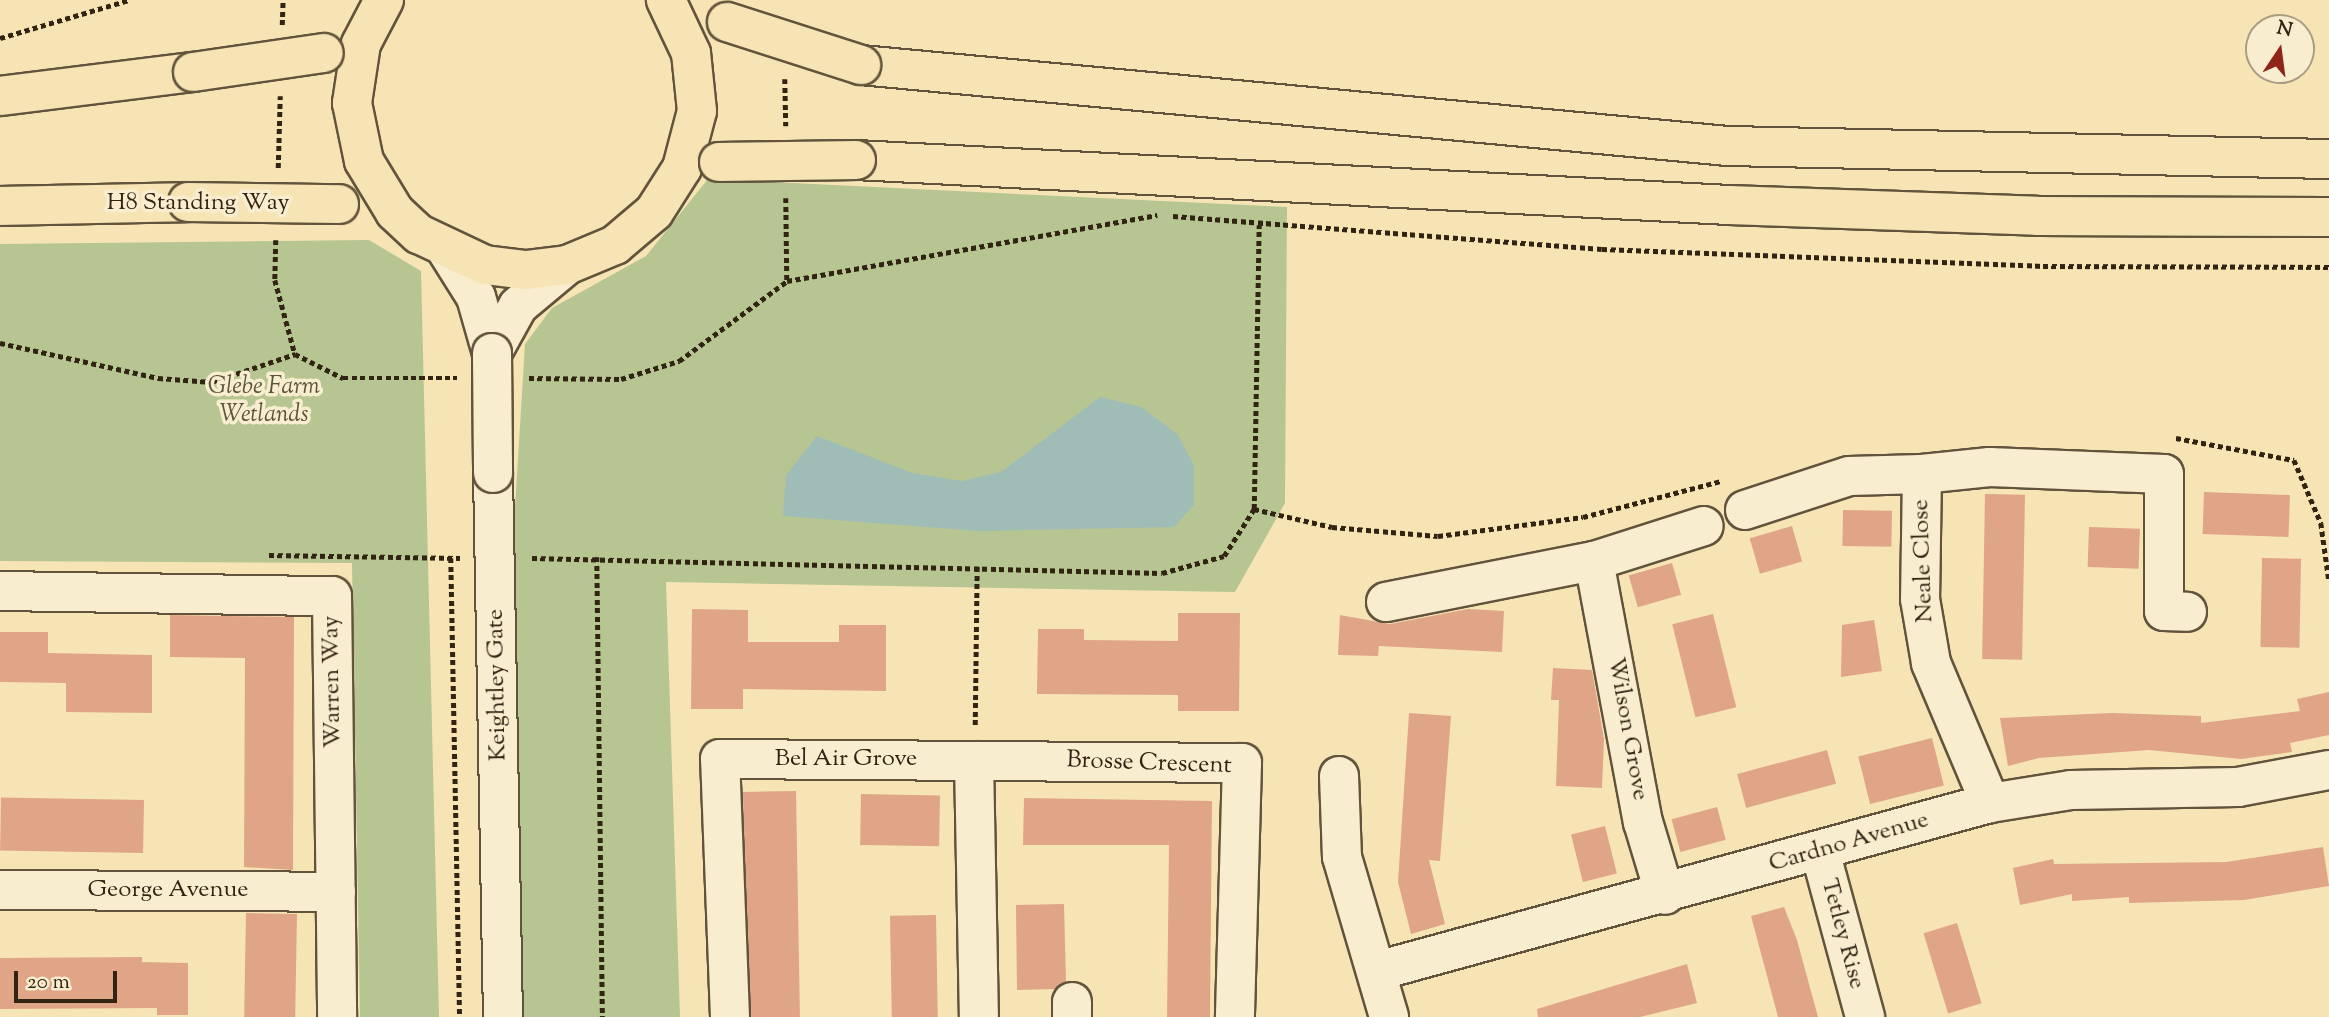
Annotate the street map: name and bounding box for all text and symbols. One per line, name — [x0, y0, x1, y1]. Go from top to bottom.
north arrow — [2245, 14, 2315, 84]
text: N — [2274, 15, 2295, 45]
street label: H8 Standing Way — [107, 190, 289, 218]
park label: Glebe Farm Wetlands — [208, 374, 320, 430]
street label: Neale Close — [1907, 499, 1941, 623]
street label: Keightley Gate — [482, 609, 514, 761]
street label: Warren Way — [317, 616, 349, 748]
street label: Wilson Grove — [1600, 655, 1654, 803]
street label: Bel Air Grove — [775, 746, 917, 774]
street label: Brosse Crescent — [1066, 747, 1232, 781]
street label: Cardno Avenue — [1766, 806, 1932, 880]
street label: Tetley Rise — [1813, 876, 1871, 992]
street label: George Avenue — [87, 877, 249, 905]
scale bar — [18, 958, 121, 1002]
text: 20 m — [27, 968, 70, 998]

